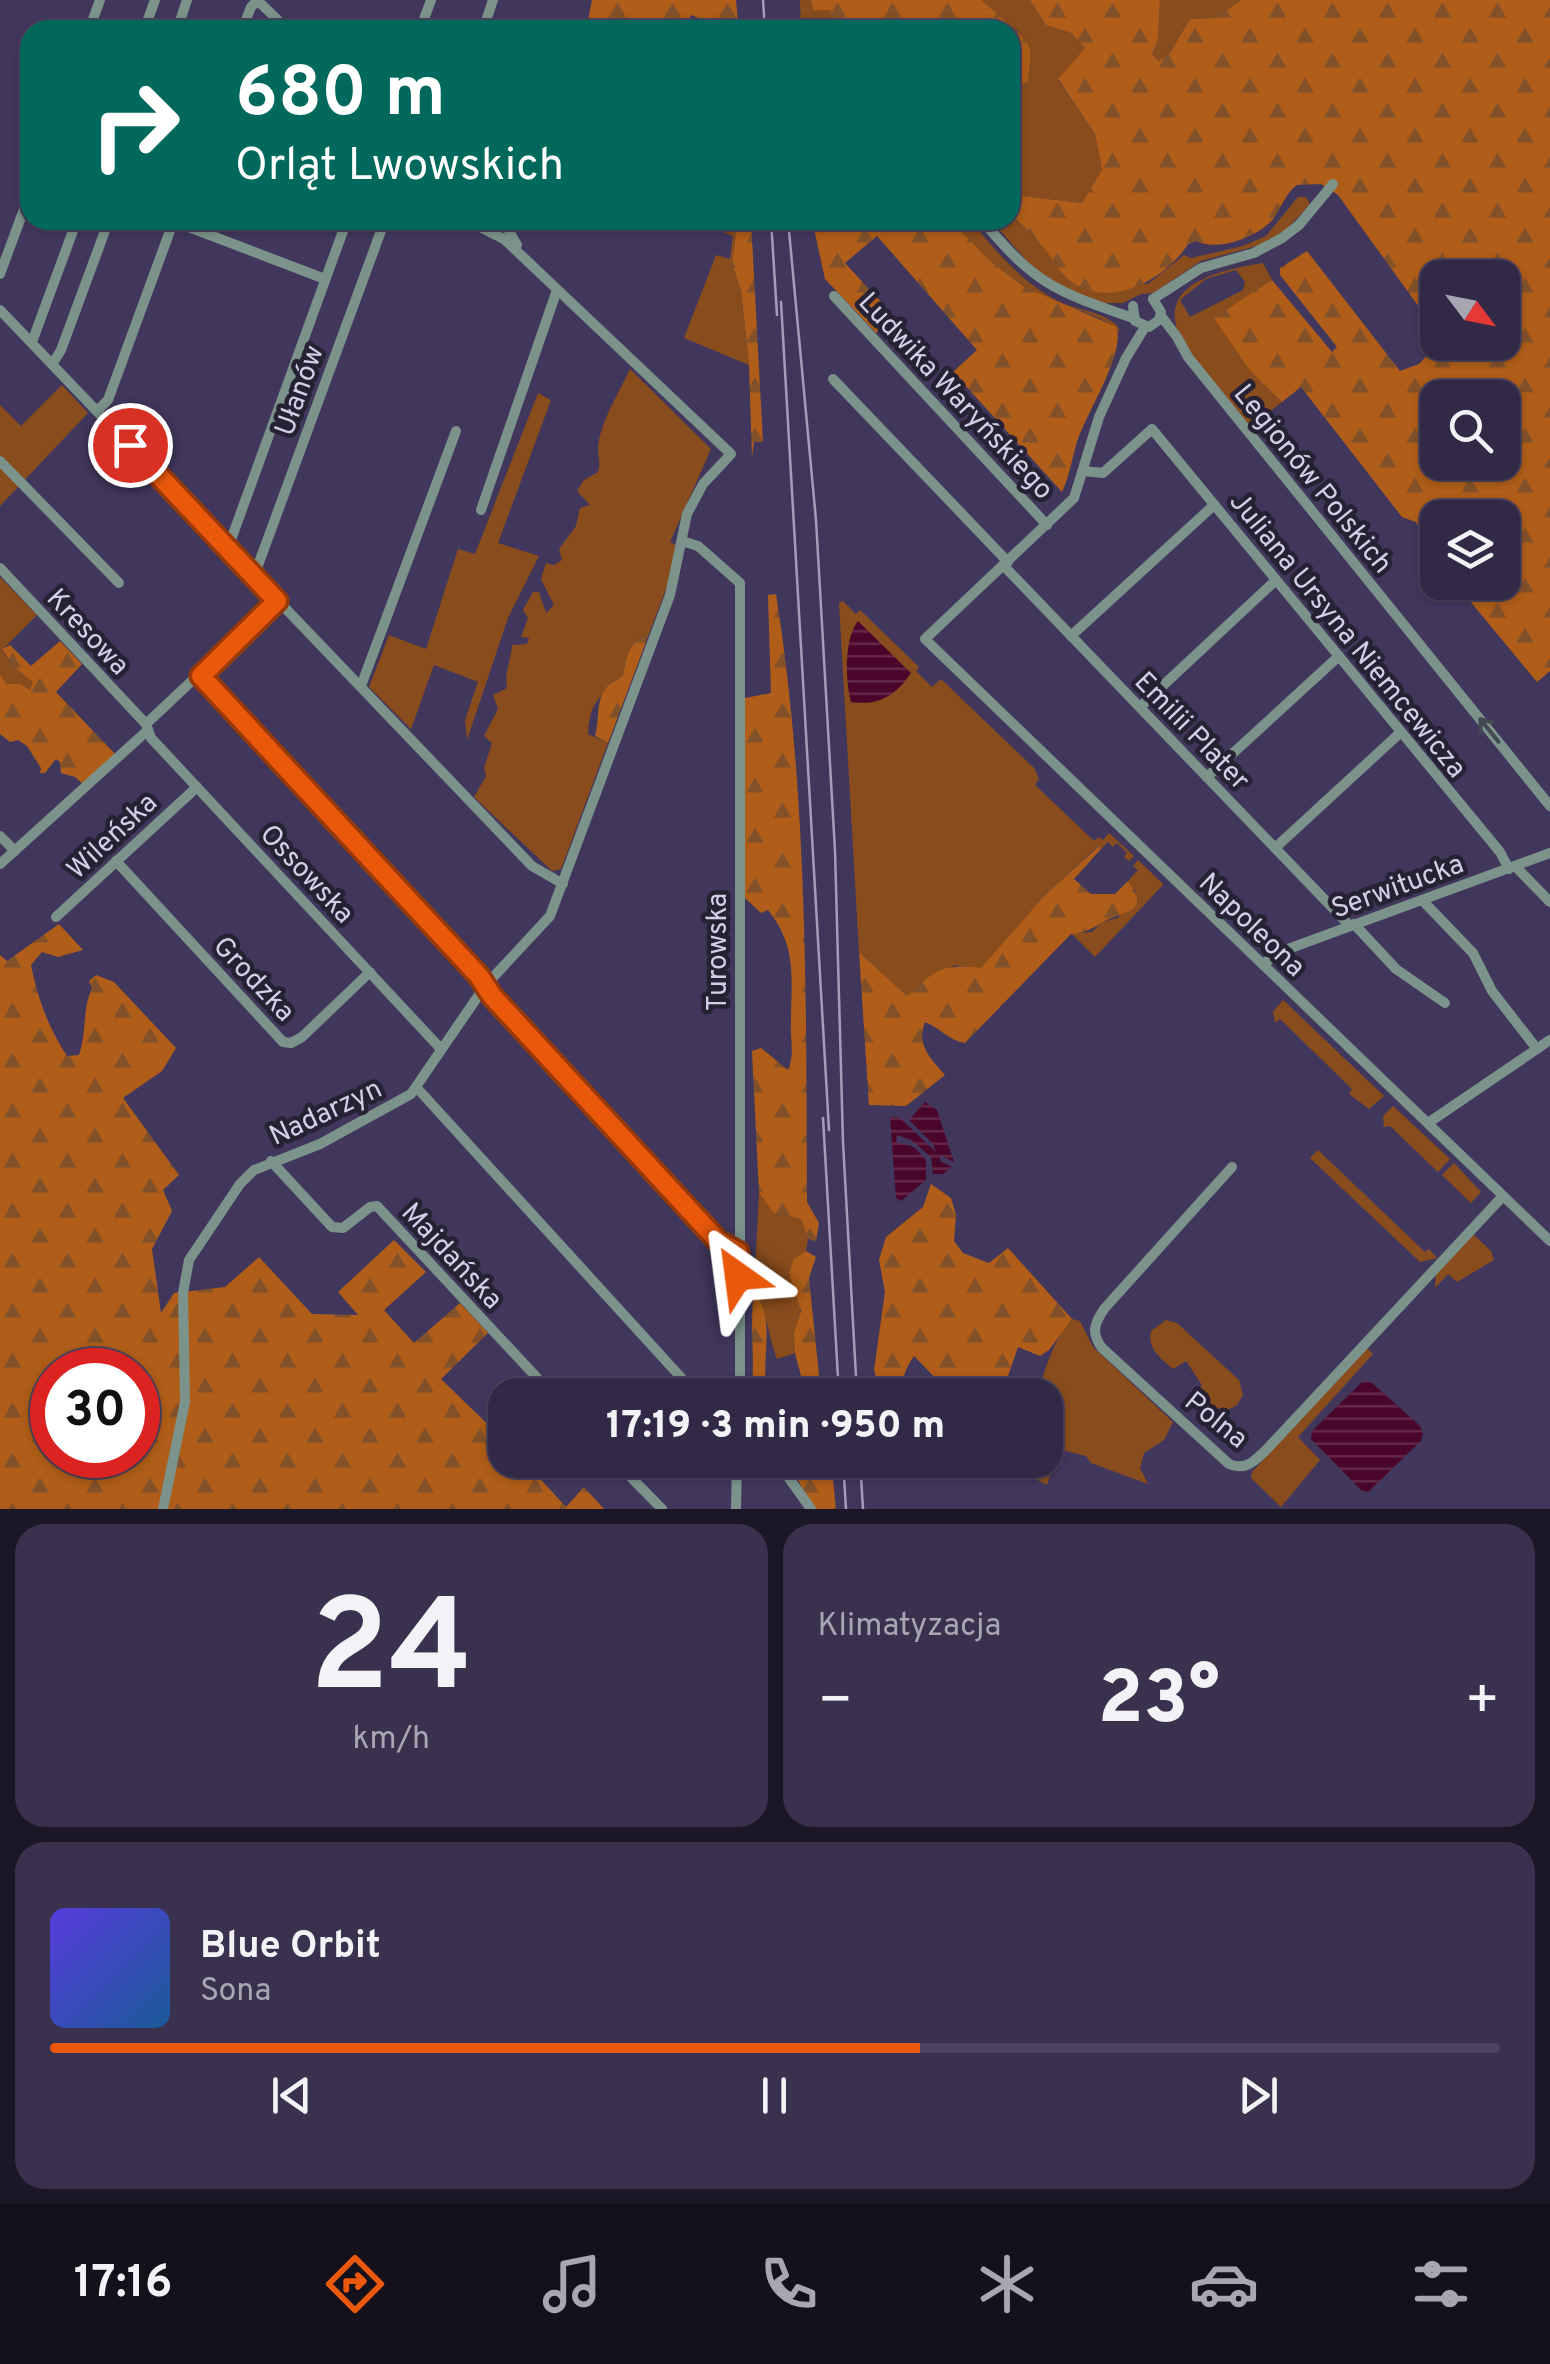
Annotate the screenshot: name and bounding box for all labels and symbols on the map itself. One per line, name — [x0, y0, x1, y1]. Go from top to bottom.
north arrow — [1420, 260, 1520, 360]
street label: Ludwika Waryńskiego — [849, 286, 1060, 508]
street label: Ułanów — [268, 341, 334, 441]
street label: Legionów Polskich — [1224, 378, 1399, 582]
pin — [88, 403, 173, 488]
street label: Juliana Ursyna Niemcewicza — [1220, 486, 1473, 786]
street label: Kresowa — [37, 582, 136, 684]
street label: Emilii Plater — [1125, 665, 1256, 799]
one-way arrow — [1478, 717, 1500, 743]
street label: Wileńska — [60, 786, 166, 888]
street label: Ossowska — [251, 818, 361, 932]
street label: Serwitucka — [1327, 847, 1469, 928]
street label: Napoleona — [1190, 866, 1312, 986]
street label: Turowska — [701, 893, 737, 1011]
street label: Grodzka — [204, 930, 302, 1030]
street label: Nadarzyn — [264, 1072, 388, 1155]
street label: Majdańska — [392, 1196, 509, 1318]
position arrow — [686, 1224, 790, 1328]
speed limit sign: 30 — [30, 1348, 160, 1478]
street label: Polna — [1176, 1385, 1254, 1458]

